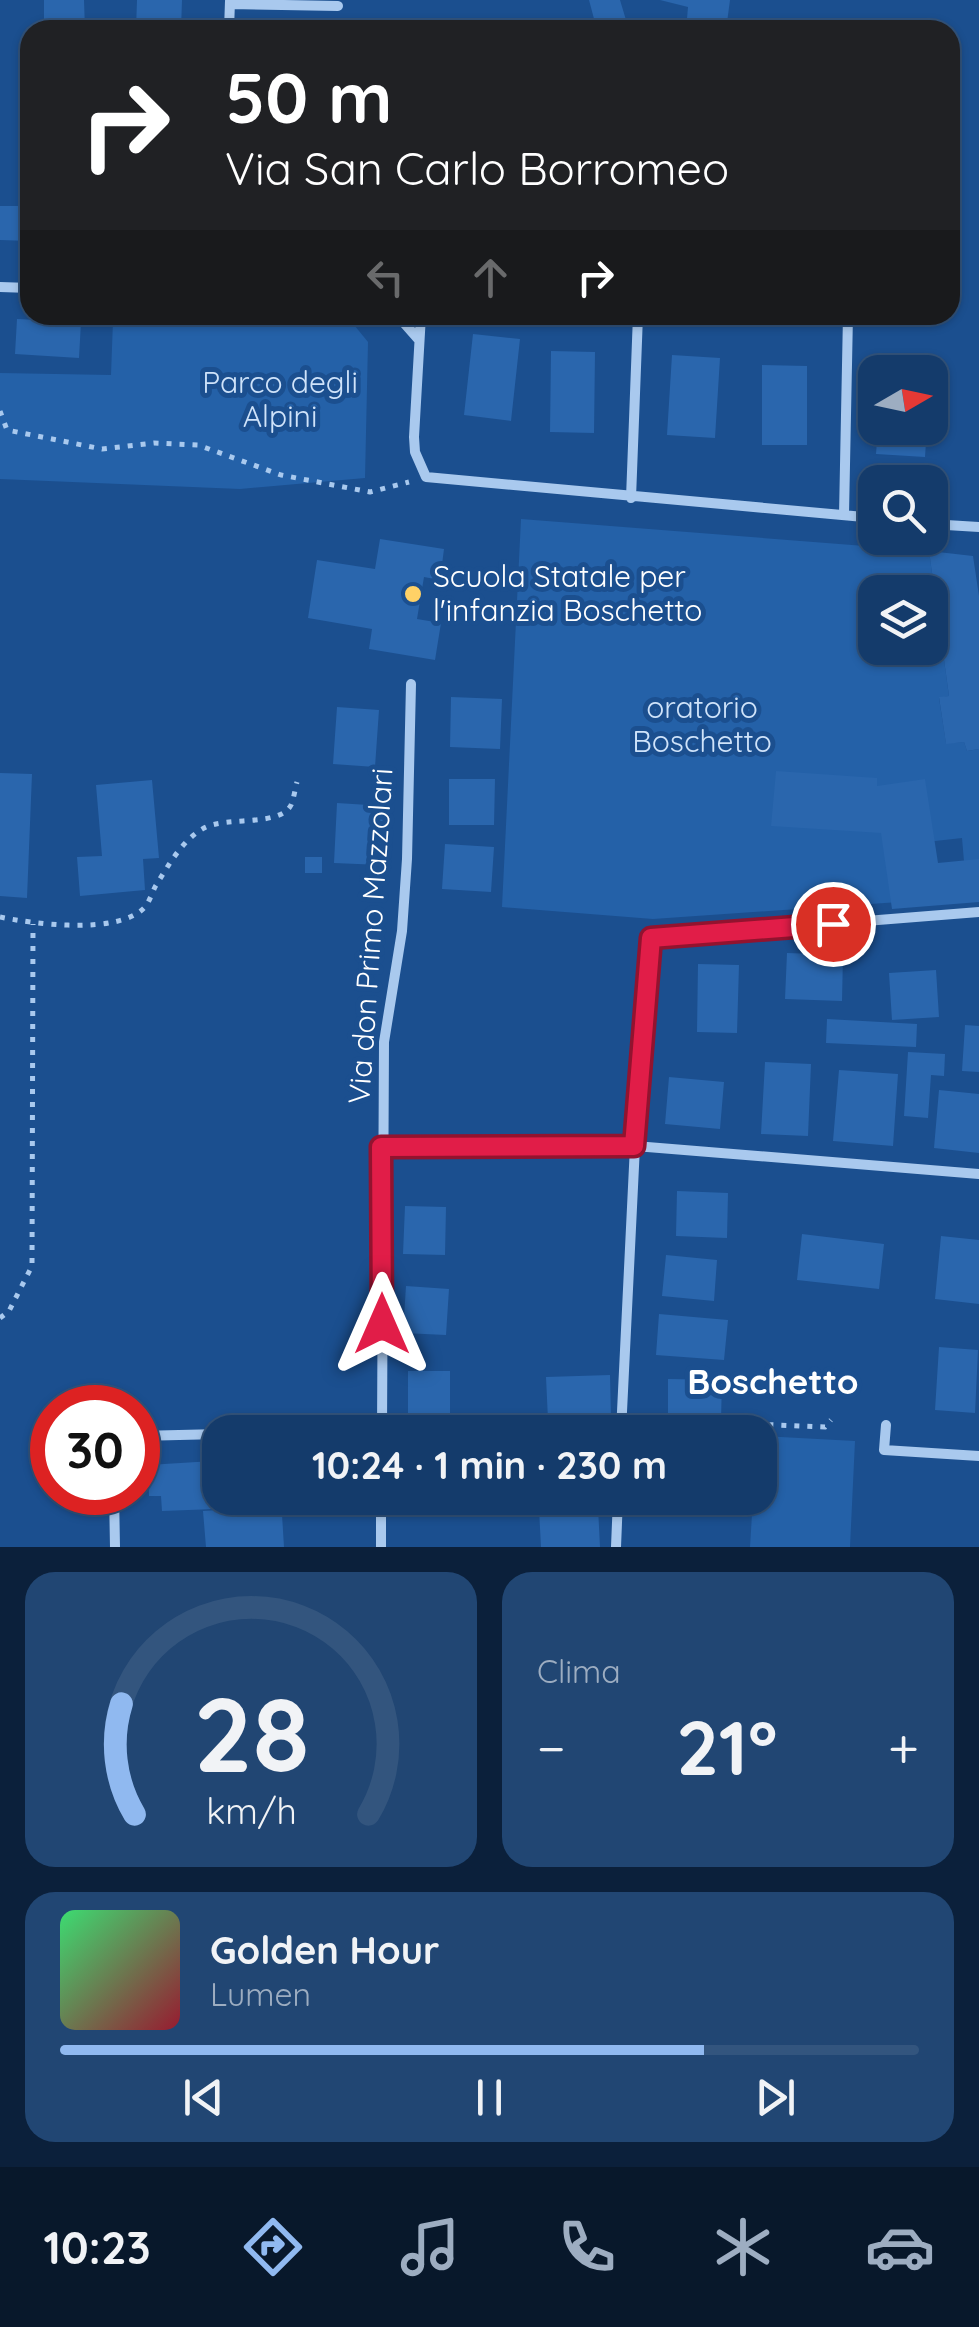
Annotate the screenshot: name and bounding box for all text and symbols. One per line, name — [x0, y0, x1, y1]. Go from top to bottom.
text: 50 m — [225, 53, 392, 141]
icon: right — [60, 60, 190, 190]
text: Via San Carlo Borromeo — [225, 140, 729, 196]
icon: left — [358, 250, 413, 305]
icon: ahead — [463, 250, 518, 305]
icon: right — [568, 250, 623, 305]
north arrow — [858, 355, 948, 445]
map controls — [858, 355, 948, 665]
park label: Parco degli Alpini — [202, 363, 358, 435]
button: search — [858, 465, 948, 555]
place label: Scuola Statale per l'infanzia Boschetto — [433, 557, 702, 629]
button: layers — [858, 575, 948, 665]
marker: Scuola Statale per l'infanzia Boschetto — [402, 583, 424, 605]
park label: oratorio Boschetto — [632, 688, 772, 760]
street label: Via don Primo Mazzolari — [339, 767, 401, 1105]
pin — [791, 882, 876, 967]
icon: arrive — [806, 897, 861, 952]
position arrow — [330, 1272, 434, 1376]
district label: Boschetto — [687, 1359, 859, 1403]
speed limit sign: 30 — [30, 1385, 160, 1515]
text: 10:24 · 1 min · 230 m — [312, 1441, 667, 1489]
text: Clima — [537, 1651, 621, 1691]
text: 28 — [193, 1668, 309, 1798]
text: 21° — [676, 1700, 777, 1794]
text: − — [537, 1713, 566, 1782]
text: + — [888, 1713, 919, 1782]
text: km/h — [206, 1788, 296, 1833]
text: Golden Hour — [210, 1926, 439, 1974]
text: Lumen — [210, 1974, 311, 2014]
icon: previous — [176, 2070, 231, 2125]
icon: pause — [462, 2070, 517, 2125]
icon: next — [748, 2070, 803, 2125]
icon: directions — [238, 2212, 308, 2282]
icon: music — [395, 2212, 465, 2282]
icon: phone — [552, 2212, 622, 2282]
icon: climate — [708, 2212, 778, 2282]
icon: car — [865, 2212, 935, 2282]
text: 10:23 — [43, 2219, 151, 2275]

